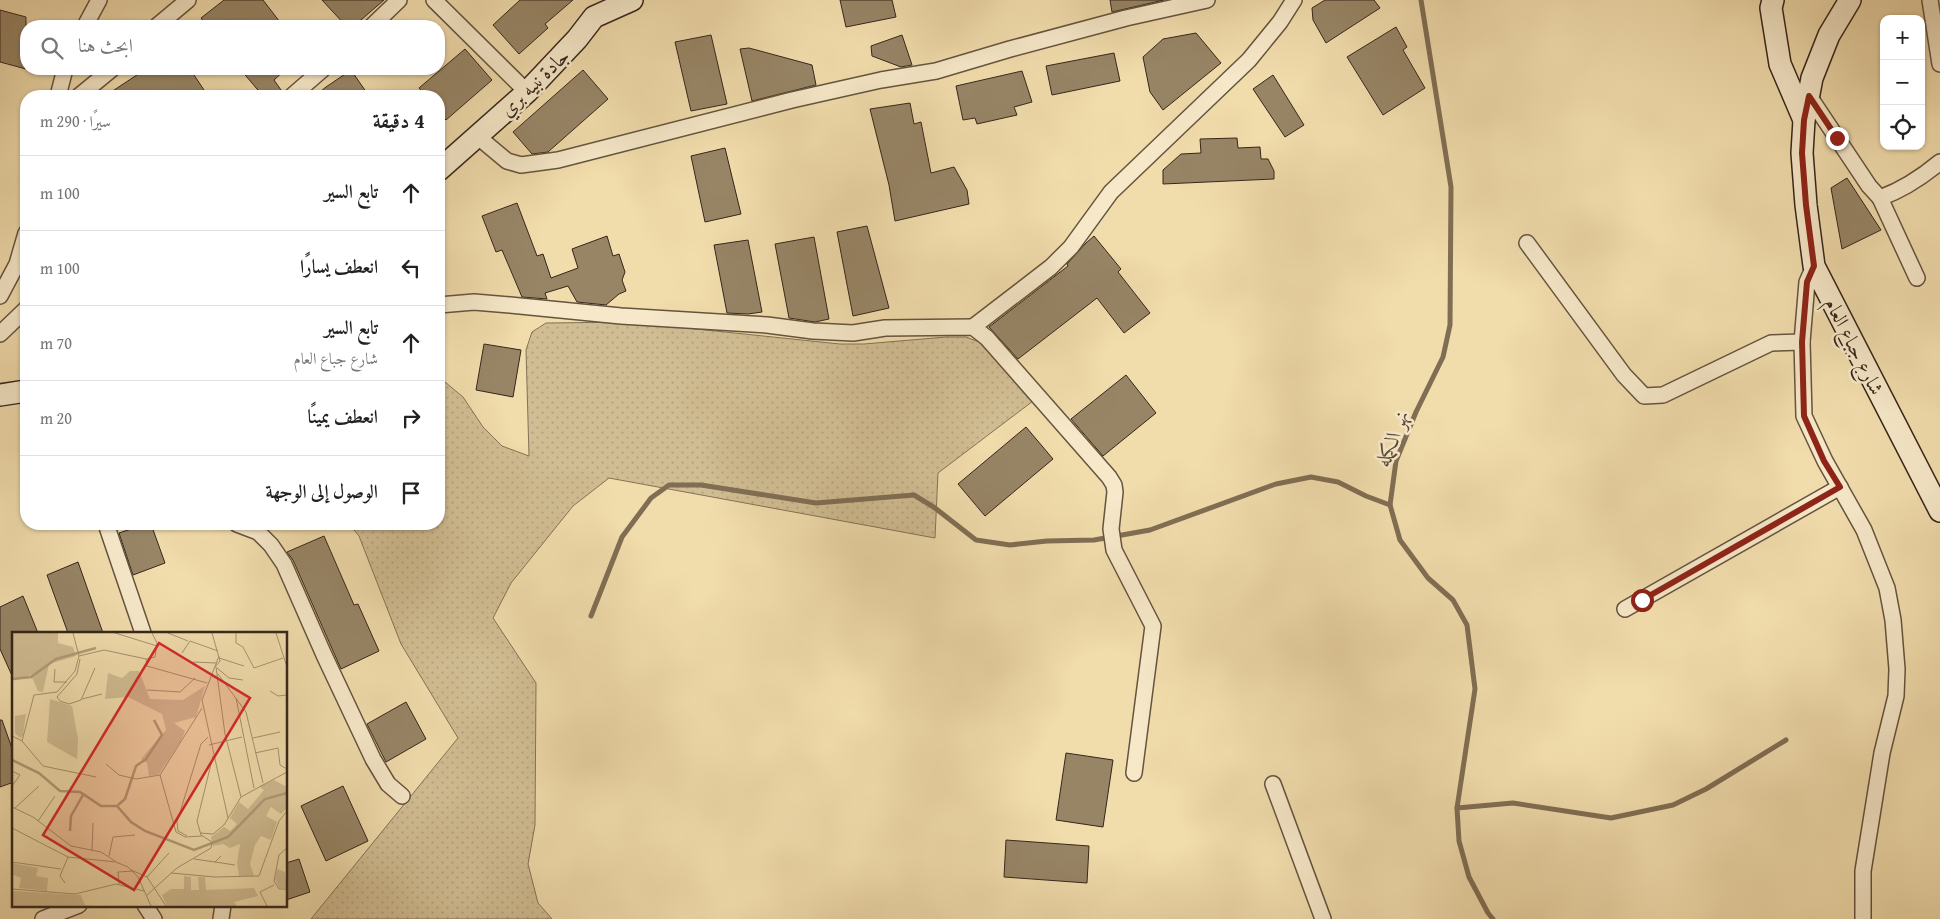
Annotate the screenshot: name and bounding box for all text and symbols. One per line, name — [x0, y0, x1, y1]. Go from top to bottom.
map controls — [1880, 15, 1925, 150]
button: + — [1880, 15, 1925, 60]
search box — [20, 20, 445, 75]
text: ابحث هنا — [78, 31, 133, 59]
icon: search — [38, 34, 66, 62]
street label: جادة نبيه بري — [492, 41, 577, 124]
button: − — [1880, 60, 1925, 105]
text: 4 دقيقة — [373, 105, 425, 136]
button: locate — [1880, 105, 1925, 150]
text: سيرًا · 290 m — [40, 109, 111, 133]
route end — [1826, 127, 1849, 150]
text: تابع السير — [324, 177, 378, 205]
icon: ahead — [397, 179, 425, 207]
text: 100 m — [40, 181, 80, 205]
text: انعطف يسارًا — [300, 252, 378, 280]
icon: left — [397, 254, 425, 282]
text: 100 m — [40, 256, 80, 280]
street label: شارع جباع العام — [1815, 292, 1892, 401]
text: تابع السير — [324, 313, 378, 341]
icon: ahead — [397, 329, 425, 357]
text: 70 m — [40, 331, 72, 355]
text: شارع جباع العام — [293, 346, 378, 370]
text: انعطف يمينًا — [308, 402, 378, 430]
icon: right — [397, 404, 425, 432]
water label: نهر الكمله — [1367, 405, 1417, 471]
text: 20 m — [40, 406, 72, 430]
text: الوصول إلى الوجهة — [266, 477, 378, 505]
icon: arrive — [397, 479, 425, 507]
route start — [1631, 589, 1654, 612]
inset map — [12, 632, 288, 906]

